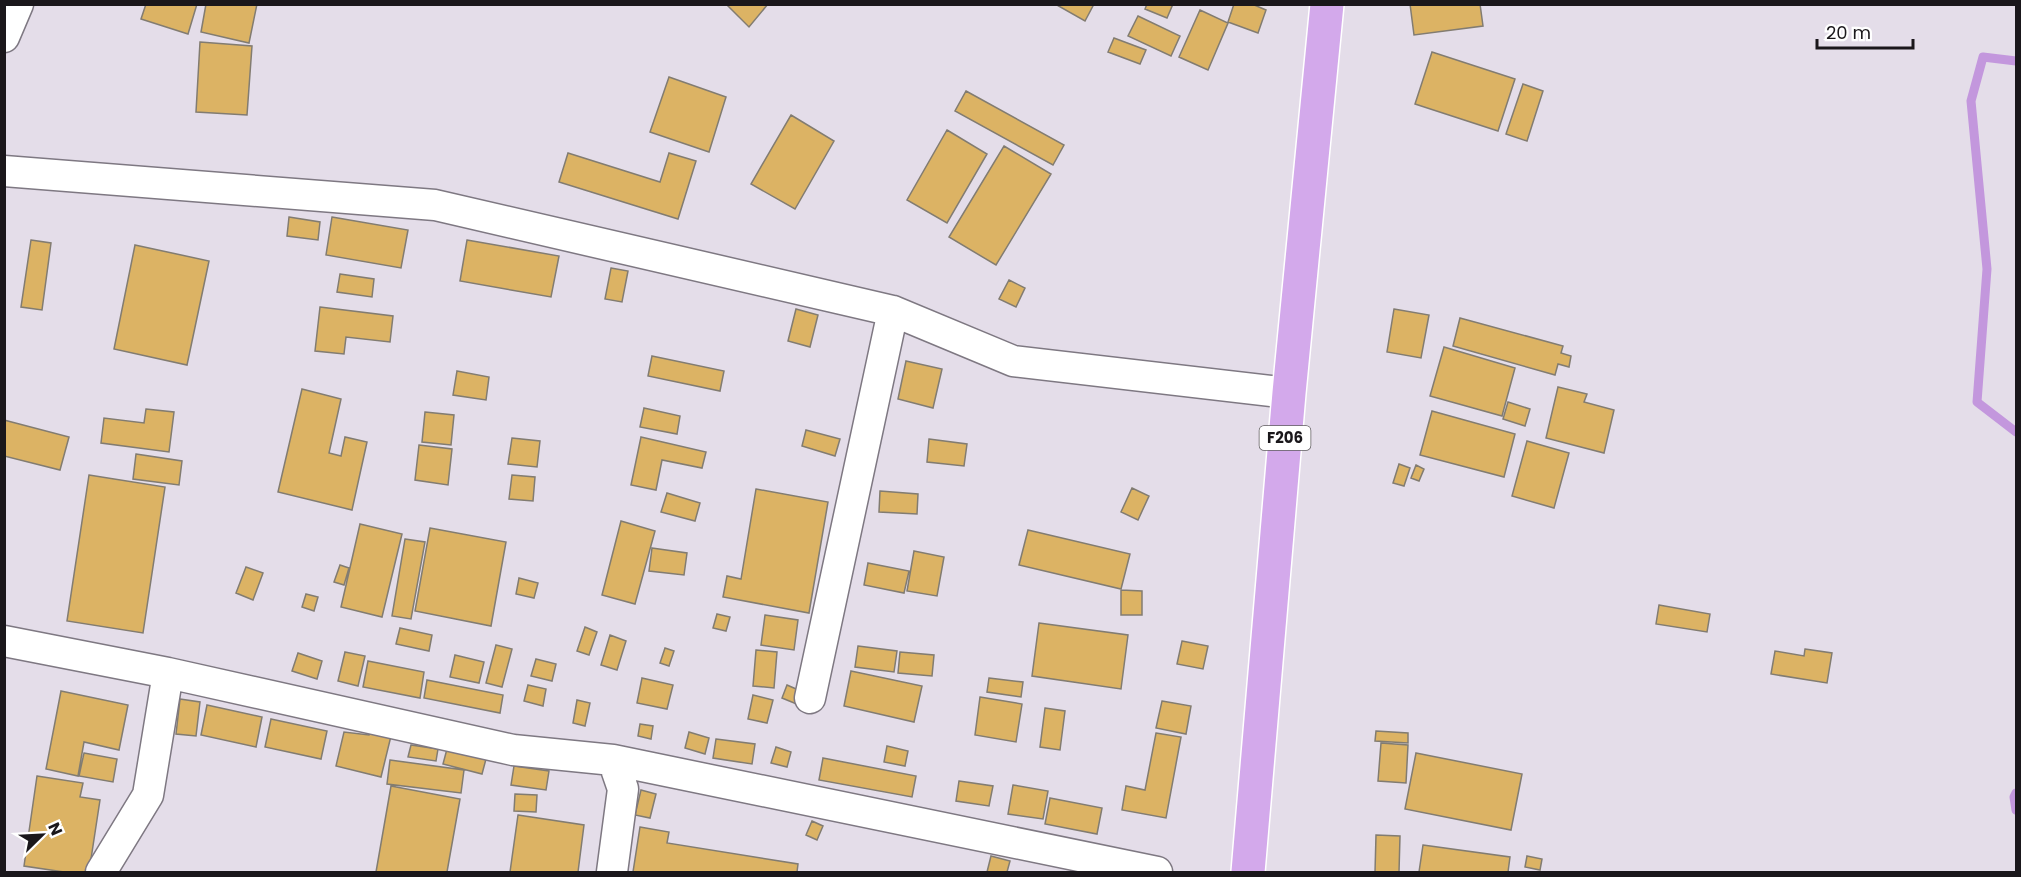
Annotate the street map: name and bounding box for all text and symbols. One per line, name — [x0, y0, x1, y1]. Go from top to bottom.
scale bar — [1817, 12, 1913, 50]
text: 20 m — [1826, 20, 1871, 45]
road number: F206 — [1260, 426, 1310, 450]
north arrow — [12, 805, 72, 865]
text: N — [42, 819, 68, 839]

